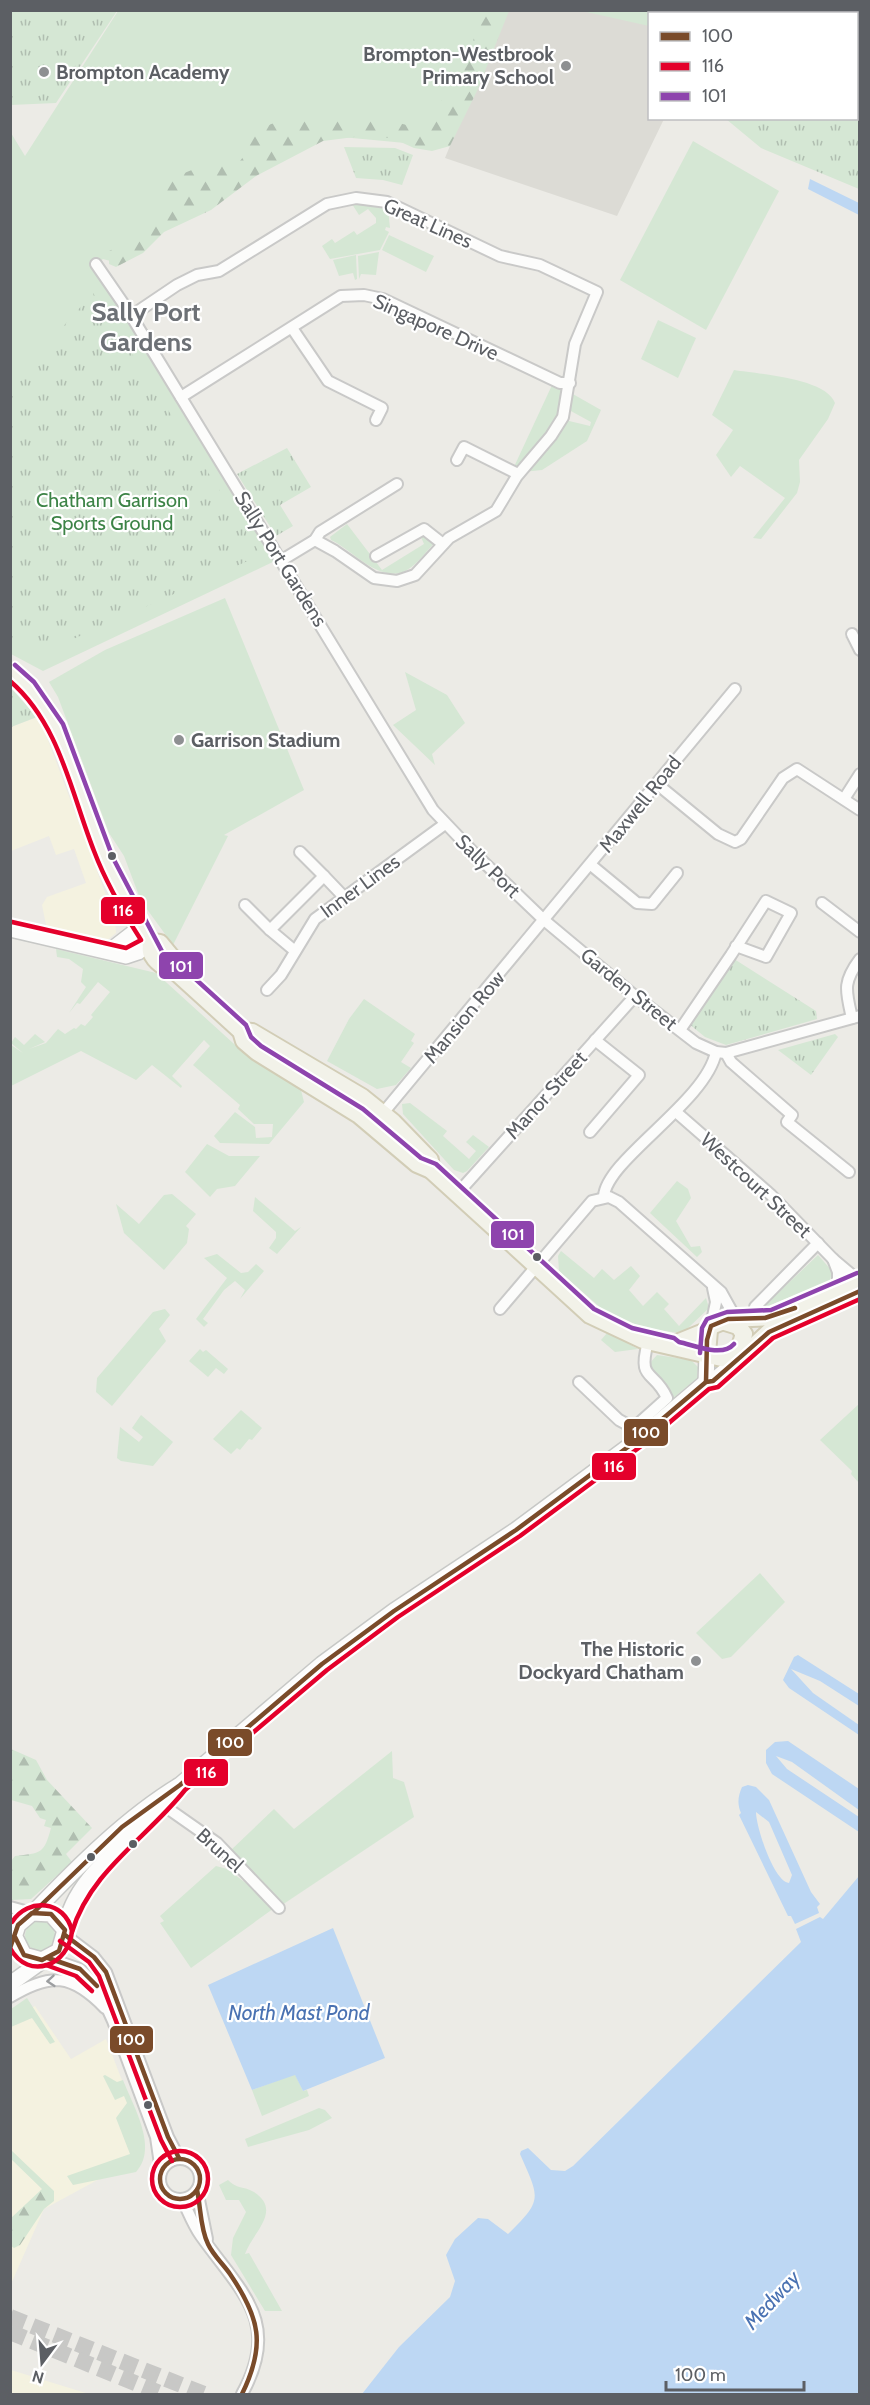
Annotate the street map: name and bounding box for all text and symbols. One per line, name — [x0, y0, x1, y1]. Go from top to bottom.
legend — [648, 12, 858, 120]
text: 100 — [702, 25, 733, 47]
place label: Brompton-Westbrook Primary School — [363, 42, 554, 89]
text: 116 — [702, 55, 724, 77]
marker: Brompton-Westbrook Primary School — [559, 59, 573, 73]
place label: Brompton Academy — [56, 60, 230, 84]
marker: Brompton Academy — [37, 65, 51, 79]
text: 101 — [702, 85, 726, 107]
street label: Great Lines — [380, 193, 476, 253]
street label: Singapore Drive — [370, 289, 502, 365]
district label: Sally Port Gardens — [92, 296, 201, 358]
street label: Sally Port Gardens — [230, 487, 332, 631]
park label: Chatham Garrison Sports Ground — [36, 488, 188, 535]
place label: Garrison Stadium — [191, 728, 340, 752]
marker: Garrison Stadium — [172, 733, 186, 747]
street label: Maxwell Road — [594, 751, 686, 857]
street label: Sally Port — [451, 829, 525, 903]
street label: Inner Lines — [316, 849, 404, 923]
unlabelled marker — [106, 850, 118, 862]
line badge: 116 — [100, 896, 146, 925]
text: 116 — [113, 901, 133, 920]
street label: Garden Street — [576, 943, 682, 1035]
line badge: 101 — [158, 951, 204, 980]
text: 101 — [169, 957, 193, 976]
street label: Mansion Row — [418, 966, 510, 1068]
street label: Manor Street — [500, 1046, 592, 1144]
street label: Westcourt Street — [696, 1128, 817, 1243]
line badge: 101 — [490, 1220, 535, 1249]
text: 101 — [501, 1225, 525, 1244]
unlabelled marker — [531, 1251, 543, 1263]
line badge: 100 — [623, 1418, 669, 1447]
text: 100 — [632, 1423, 660, 1442]
line badge: 116 — [591, 1452, 637, 1481]
text: 116 — [604, 1457, 624, 1476]
place label: The Historic Dockyard Chatham — [518, 1637, 684, 1684]
marker: The Historic Dockyard Chatham — [689, 1654, 703, 1668]
line badge: 100 — [207, 1728, 253, 1757]
text: 100 — [216, 1733, 244, 1752]
line badge: 116 — [183, 1758, 229, 1787]
text: 116 — [196, 1763, 216, 1782]
street label: Brunel — [192, 1823, 249, 1877]
unlabelled marker — [127, 1838, 139, 1850]
unlabelled marker — [85, 1851, 97, 1863]
one-way arrow — [46, 1974, 55, 1987]
water label: North Mast Pond — [228, 2000, 371, 2025]
line badge: 100 — [109, 2025, 154, 2054]
text: 100 — [117, 2030, 145, 2049]
unlabelled marker — [142, 2099, 154, 2111]
water label: Medway — [738, 2264, 806, 2335]
north arrow — [12, 2333, 72, 2393]
scale bar — [666, 2354, 804, 2392]
text: 100 m — [675, 2364, 726, 2386]
text: N — [30, 2366, 46, 2388]

